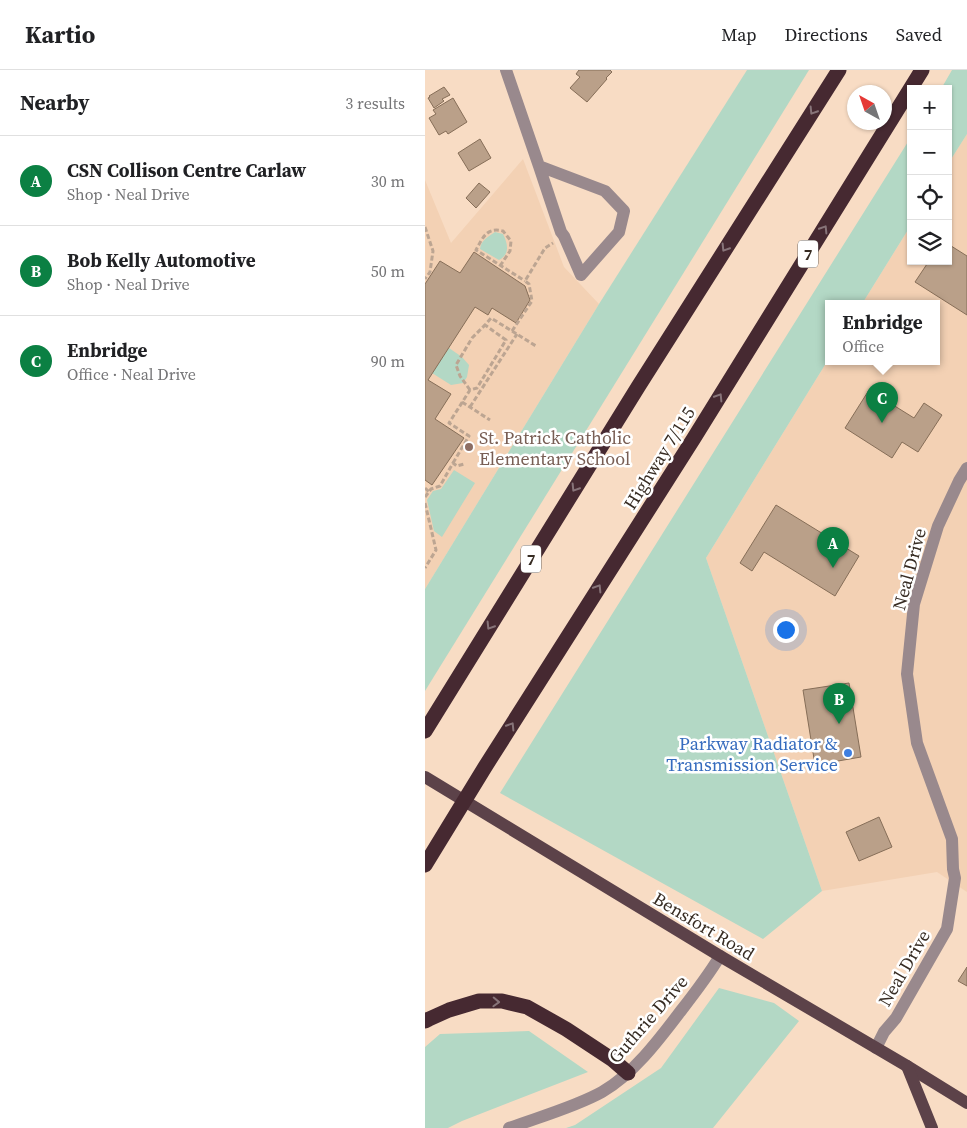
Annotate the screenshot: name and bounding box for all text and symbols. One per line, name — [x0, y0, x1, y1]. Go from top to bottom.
text: Kartio — [25, 18, 95, 51]
text: Map — [721, 22, 757, 47]
text: Directions — [785, 22, 868, 47]
text: Saved — [896, 22, 942, 47]
north arrow — [847, 85, 892, 130]
map controls — [907, 85, 952, 265]
button: + — [907, 85, 952, 130]
text: Nearby — [20, 88, 90, 117]
text: 3 results — [345, 92, 405, 114]
one-way arrow — [809, 106, 819, 115]
button: − — [907, 130, 952, 175]
text: CSN Collison Centre Carlaw — [67, 157, 306, 183]
text: A — [31, 170, 41, 192]
text: 30 m — [371, 170, 405, 192]
button: locate — [907, 175, 952, 220]
text: Shop · Neal Drive — [67, 183, 190, 205]
button: layers — [907, 220, 952, 265]
one-way arrow — [817, 225, 827, 234]
road number: 7 — [798, 240, 818, 268]
one-way arrow — [722, 243, 732, 252]
text: Bob Kelly Automotive — [67, 247, 256, 273]
text: B — [31, 260, 41, 282]
text: 50 m — [371, 260, 405, 282]
text: Shop · Neal Drive — [67, 273, 190, 295]
popup — [825, 300, 940, 365]
text: Enbridge — [842, 309, 923, 335]
text: Office — [842, 335, 884, 357]
text: Enbridge — [67, 337, 147, 363]
text: C — [31, 350, 41, 372]
text: 90 m — [371, 350, 405, 372]
text: Office · Neal Drive — [67, 363, 196, 385]
pin: C — [866, 382, 898, 423]
one-way arrow — [713, 393, 723, 402]
street label: Highway 7/115 — [617, 402, 701, 514]
place label: St. Patrick Catholic Elementary School — [479, 425, 631, 471]
marker: St. Patrick Catholic Elementary School — [463, 441, 475, 453]
one-way arrow — [572, 482, 582, 491]
street label: Neal Drive — [886, 525, 932, 613]
pin: A — [817, 527, 849, 568]
road number: 7 — [521, 546, 541, 572]
one-way arrow — [592, 585, 602, 594]
your location — [773, 617, 799, 643]
one-way arrow — [486, 621, 496, 630]
pin: B — [823, 683, 855, 724]
one-way arrow — [505, 722, 515, 731]
place label: Parkway Radiator & Transmission Service — [666, 731, 838, 777]
marker: Parkway Radiator & Transmission Service — [842, 747, 854, 759]
street label: Bensfort Road — [649, 886, 759, 966]
street label: Neal Drive — [872, 925, 936, 1011]
street label: Guthrie Drive — [603, 970, 693, 1068]
one-way arrow — [493, 996, 501, 1007]

